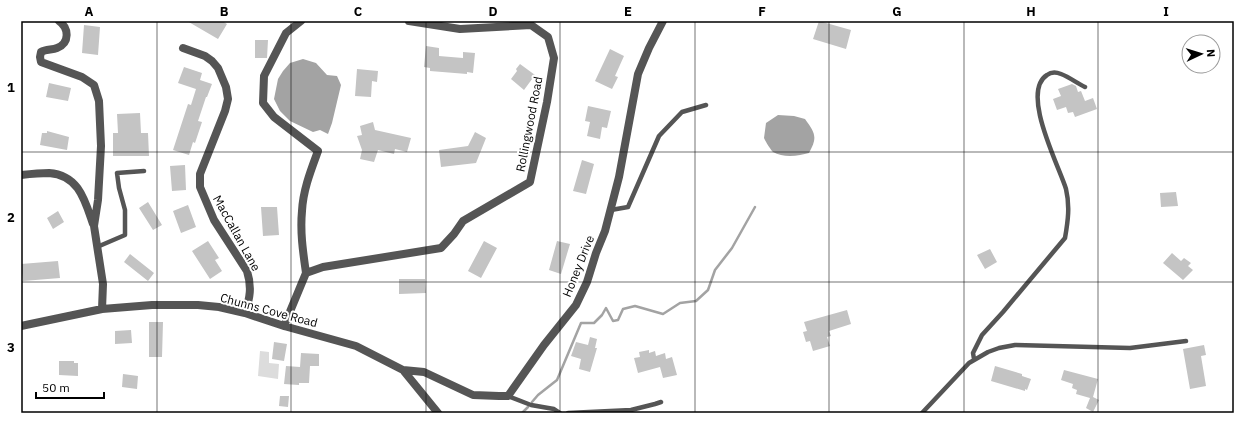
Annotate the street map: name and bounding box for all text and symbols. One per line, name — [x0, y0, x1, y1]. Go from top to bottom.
text: A — [85, 3, 94, 20]
text: B — [220, 3, 229, 20]
text: C — [354, 3, 363, 20]
text: D — [488, 3, 498, 20]
text: E — [624, 3, 632, 20]
text: F — [758, 3, 766, 20]
text: G — [892, 3, 902, 20]
text: H — [1026, 3, 1036, 20]
text: I — [1163, 3, 1169, 20]
north arrow — [1181, 34, 1221, 74]
text: N — [1204, 49, 1218, 58]
street label: Rollingwood Road — [512, 75, 546, 173]
text: 1 — [7, 79, 15, 96]
street label: MacCallan Lane — [210, 192, 264, 274]
text: 2 — [7, 209, 15, 226]
street label: Honey Drive — [559, 233, 597, 299]
street label: Chunns Cove Road — [219, 290, 319, 330]
text: 3 — [7, 339, 15, 356]
scale bar — [36, 374, 104, 400]
text: 50 m — [42, 380, 70, 395]

